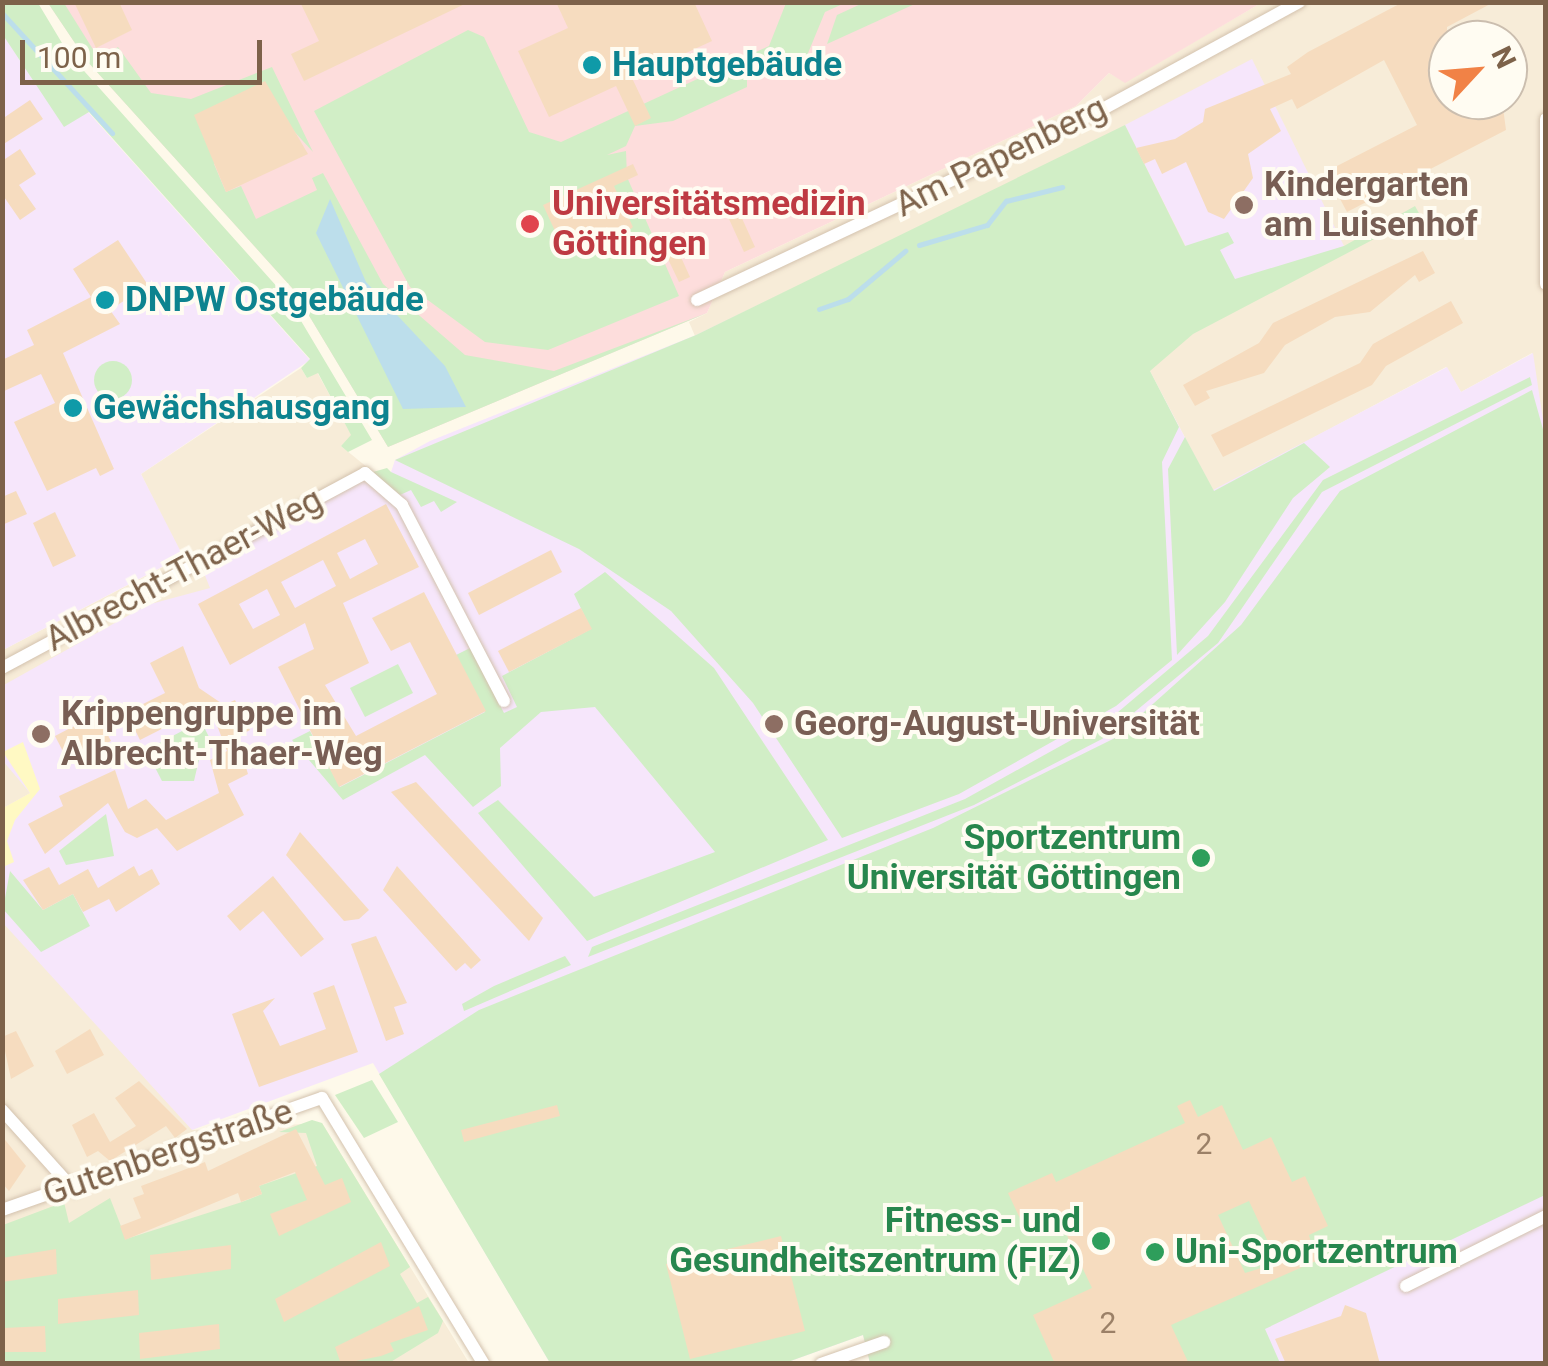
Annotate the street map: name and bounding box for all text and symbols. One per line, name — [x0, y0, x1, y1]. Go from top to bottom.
scale bar — [25, 20, 268, 82]
north arrow — [1428, 20, 1528, 120]
text: 100 m — [37, 40, 121, 75]
text: N — [1484, 41, 1523, 74]
place label: Hauptgebäude — [612, 44, 842, 86]
marker: Hauptgebäude — [581, 54, 603, 76]
street label: Am Papenberg — [888, 88, 1114, 226]
place label: Kindergarten am Luisenhof — [1264, 164, 1478, 246]
place label: Universitätsmedizin Göttingen — [552, 183, 866, 265]
marker: Kindergarten am Luisenhof — [1233, 194, 1255, 216]
marker: Universitätsmedizin Göttingen — [517, 211, 543, 237]
place label: DNPW Ostgebäude — [125, 279, 424, 321]
marker: DNPW Ostgebäude — [94, 289, 116, 311]
place label: Gewächshausgang — [93, 387, 390, 429]
marker: Gewächshausgang — [62, 397, 84, 419]
street label: Albrecht-Thaer-Weg — [38, 479, 330, 661]
place label: Krippengruppe im Albrecht-Thaer-Weg — [61, 693, 383, 775]
place label: Georg-August-Universität — [794, 703, 1200, 745]
marker: Georg-August-Universität — [763, 713, 785, 735]
marker: Krippengruppe im Albrecht-Thaer-Weg — [30, 723, 52, 745]
place label: Sportzentrum Universität Göttingen — [847, 817, 1181, 899]
marker: Sportzentrum Universität Göttingen — [1190, 847, 1212, 869]
street label: Gutenbergstraße — [38, 1091, 298, 1215]
house number: 2 — [1196, 1126, 1212, 1162]
place label: Fitness- und Gesundheitszentrum (FIZ) — [669, 1200, 1081, 1282]
marker: Fitness- und Gesundheitszentrum (FIZ) — [1090, 1230, 1112, 1252]
place label: Uni-Sportzentrum — [1175, 1231, 1458, 1273]
marker: Uni-Sportzentrum — [1144, 1241, 1166, 1263]
house number: 2 — [1100, 1305, 1116, 1341]

